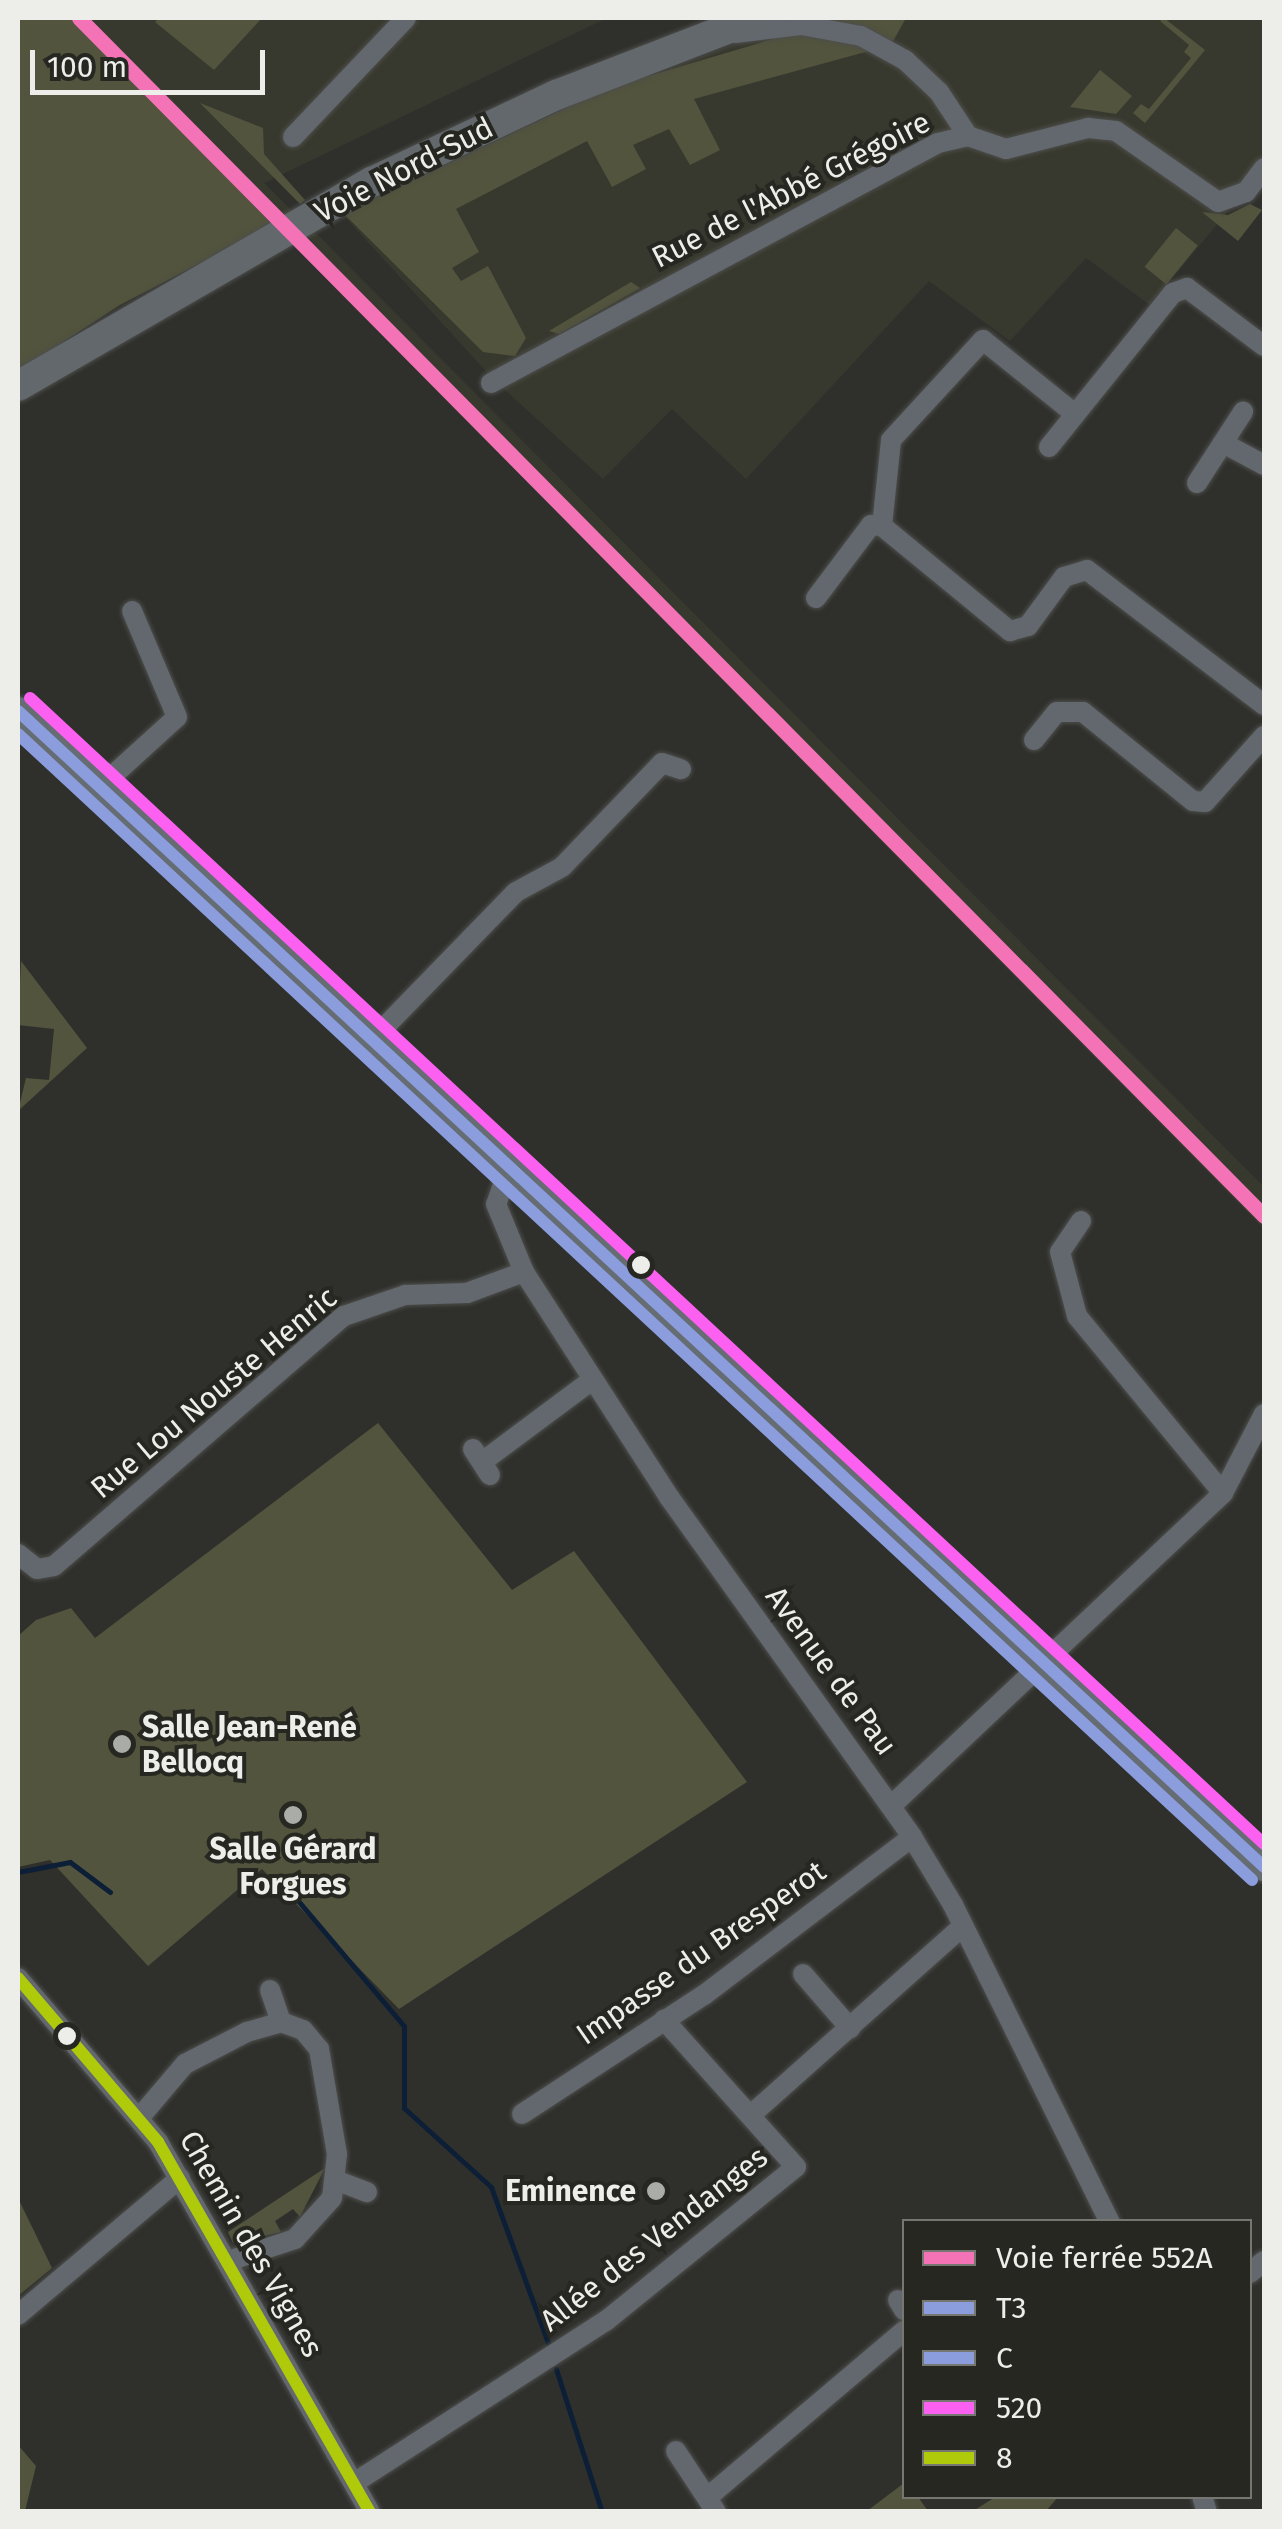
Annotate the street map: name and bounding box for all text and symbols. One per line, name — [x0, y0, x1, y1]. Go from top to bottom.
scale bar — [35, 30, 270, 92]
text: 100 m — [47, 49, 127, 85]
street label: Rue de l'Abbé Grégoire — [646, 104, 936, 276]
street label: Voie Nord-Sud — [309, 110, 499, 230]
unlabelled marker — [631, 1255, 651, 1275]
street label: Rue Lou Nouste Henric — [84, 1280, 344, 1506]
street label: Avenue de Pau — [758, 1580, 904, 1762]
place label: Salle Jean-René Bellocq — [142, 1709, 357, 1780]
marker: Salle Jean-René Bellocq — [111, 1733, 133, 1755]
marker: Salle Gérard Forgues — [282, 1804, 304, 1826]
place label: Salle Gérard Forgues — [209, 1831, 377, 1902]
street label: Impasse du Bresperot — [569, 1853, 833, 2053]
unlabelled marker — [57, 2026, 77, 2046]
street label: Chemin des Vignes — [172, 2125, 330, 2363]
street label: Allée des Vendanges — [533, 2139, 775, 2339]
place label: Eminence — [505, 2173, 636, 2209]
marker: Eminence — [645, 2180, 667, 2202]
legend — [902, 2219, 1252, 2499]
text: Voie ferrée 552A — [996, 2240, 1213, 2276]
text: T3 — [996, 2290, 1026, 2326]
text: C — [996, 2340, 1013, 2376]
text: 520 — [996, 2390, 1042, 2426]
text: 8 — [996, 2440, 1013, 2476]

